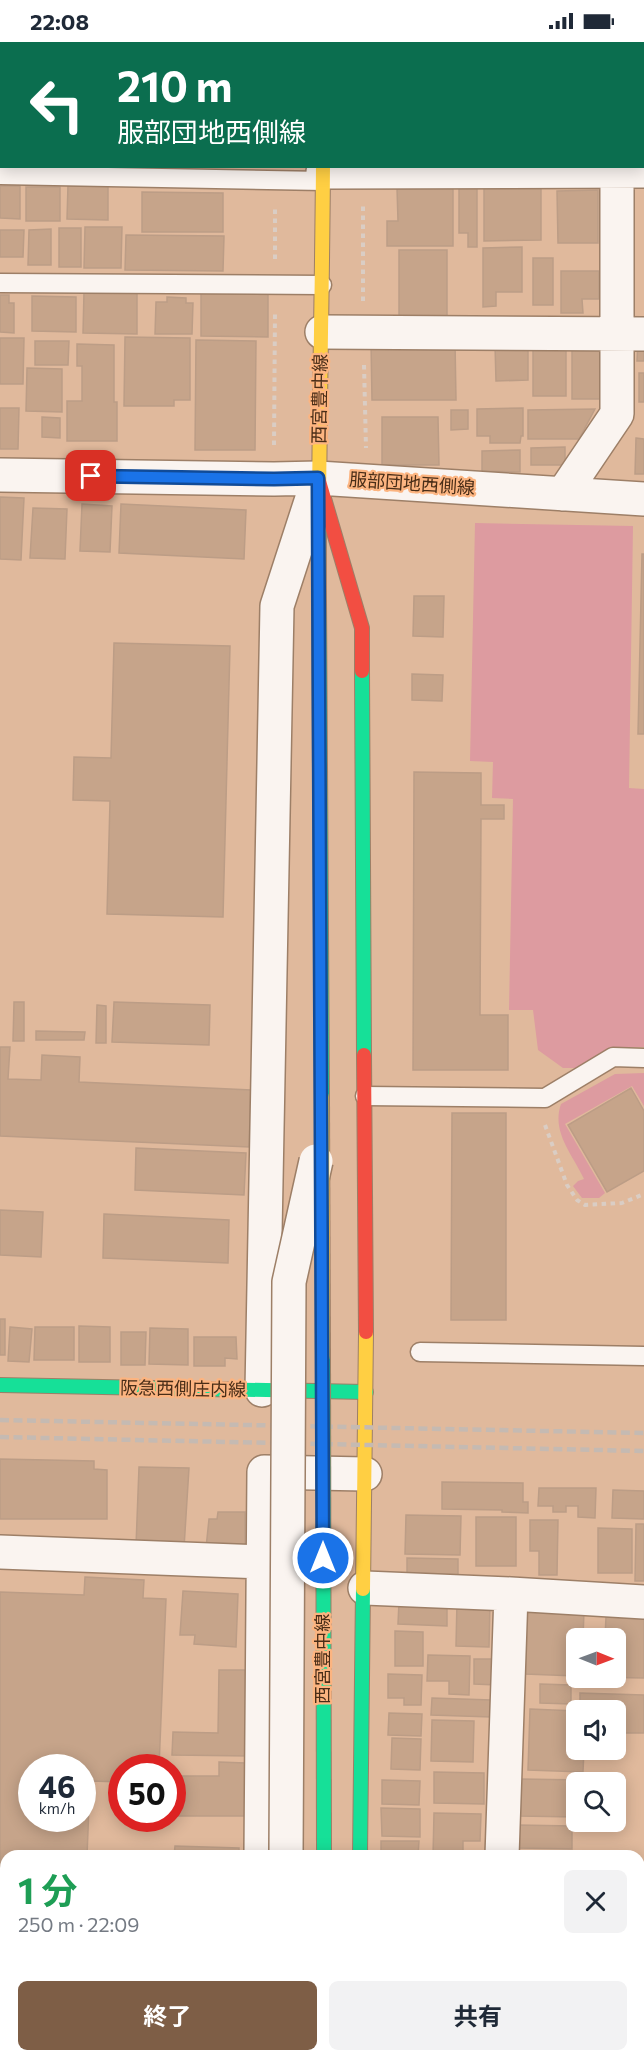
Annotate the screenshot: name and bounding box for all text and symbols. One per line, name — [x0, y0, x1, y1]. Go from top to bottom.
text: 22:08 — [30, 8, 89, 35]
text: 210 m — [117, 59, 232, 111]
icon: left — [18, 66, 96, 144]
text: 服部団地西側線 — [117, 115, 306, 148]
street label: 西宮豊中線 — [307, 354, 331, 444]
pin — [65, 450, 116, 501]
icon: arrive — [74, 459, 107, 492]
street label: 服部団地西側線 — [348, 468, 476, 498]
street label: 阪急西側庄内線 — [120, 1376, 246, 1400]
position arrow — [291, 1526, 355, 1590]
street label: 西宮豊中線 — [311, 1614, 333, 1704]
north arrow — [566, 1628, 626, 1688]
map controls — [566, 1628, 626, 1832]
button: sound — [566, 1700, 626, 1760]
speed limit sign: 50 — [108, 1754, 186, 1832]
text: 46 — [39, 1767, 75, 1804]
button: search — [566, 1772, 626, 1832]
text: km/h — [39, 1799, 75, 1817]
text: 1 分 — [18, 1867, 77, 1911]
button: close — [564, 1870, 627, 1933]
text: 250 m · 22:09 — [18, 1912, 139, 1936]
button: 終了 — [18, 1981, 317, 2050]
button: 共有 — [329, 1981, 627, 2050]

